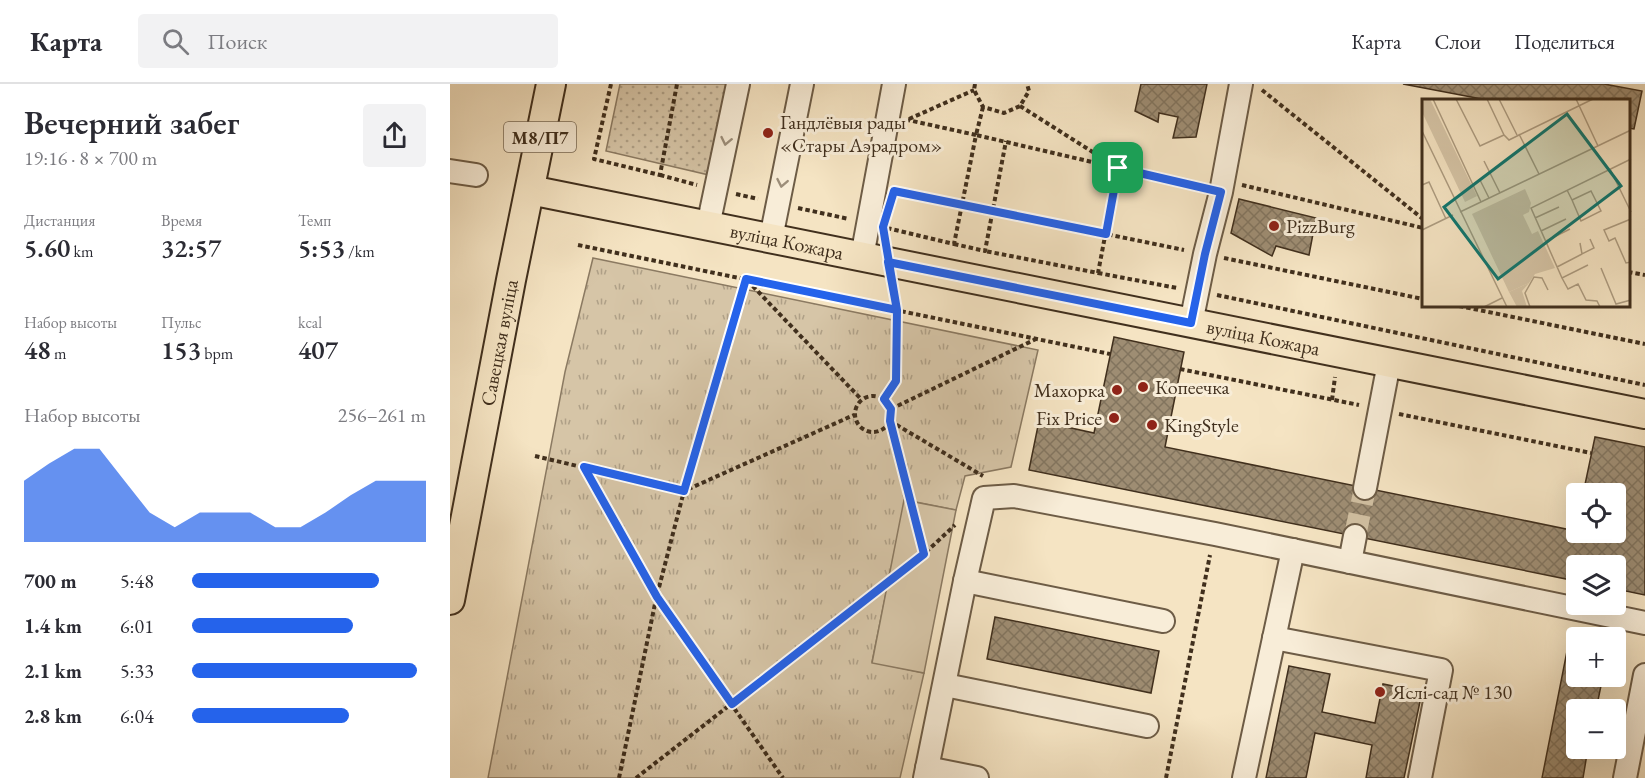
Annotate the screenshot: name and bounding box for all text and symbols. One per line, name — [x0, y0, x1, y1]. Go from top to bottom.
search box — [138, 14, 558, 68]
text: Карта — [30, 23, 102, 59]
icon: search — [159, 25, 192, 58]
text: Поиск — [207, 27, 267, 56]
text: Карта — [1351, 28, 1401, 55]
text: Слои — [1434, 28, 1481, 55]
text: Поделиться — [1514, 28, 1615, 55]
inset map — [1422, 99, 1630, 308]
text: Вечерний забег — [24, 101, 239, 144]
button: share — [363, 104, 426, 167]
place label: Гандлёвыя рады «Стары Аэрадром» — [780, 109, 942, 158]
road number: М8/П7 — [504, 122, 576, 152]
marker: Гандлёвыя рады «Стары Аэрадром» — [761, 126, 775, 140]
one-way arrow — [720, 136, 733, 146]
pin — [1092, 142, 1143, 193]
text: 19:16 · 8 × 700 m — [24, 145, 157, 171]
icon: arrive — [1101, 151, 1134, 184]
one-way arrow — [776, 177, 789, 187]
text: Дистанция — [24, 210, 95, 231]
text: Время — [161, 210, 202, 231]
text: Темп — [298, 210, 331, 231]
place label: PizzBurg — [1286, 213, 1355, 239]
street label: вуліца Кожара — [728, 218, 846, 266]
marker: PizzBurg — [1267, 219, 1281, 233]
text: 5.60 — [24, 231, 70, 265]
text: 32:57 — [161, 231, 221, 265]
text: 5:53 — [298, 231, 345, 265]
text: km — [70, 241, 93, 262]
text: /km — [345, 241, 375, 262]
street label: Савецкая вуліца — [474, 277, 524, 408]
text: Набор высоты — [24, 312, 117, 333]
text: Пульс — [161, 312, 202, 333]
text: kcal — [298, 312, 322, 333]
street label: вуліца Кожара — [1204, 313, 1322, 361]
text: 48 — [24, 333, 51, 367]
text: 153 — [161, 333, 201, 367]
text: 407 — [298, 333, 338, 367]
text: m — [51, 343, 66, 364]
text: bpm — [201, 343, 233, 364]
place label: Копеечка — [1155, 374, 1229, 400]
place label: Махорка — [1034, 377, 1105, 403]
marker: Копеечка — [1136, 380, 1150, 394]
marker: Махорка — [1110, 383, 1124, 397]
text: Набор высоты — [24, 402, 140, 428]
text: 256–261 m — [338, 402, 426, 428]
place label: Fix Price — [1036, 405, 1102, 431]
marker: Fix Price — [1107, 411, 1121, 425]
place label: KingStyle — [1164, 412, 1239, 438]
marker: KingStyle — [1145, 418, 1159, 432]
map controls — [1566, 483, 1626, 759]
button: locate — [1566, 483, 1626, 543]
button: layers — [1566, 555, 1626, 615]
text: 700 m — [24, 568, 77, 594]
text: 5:48 — [120, 568, 154, 594]
text: 1.4 km — [24, 613, 82, 639]
text: 6:01 — [120, 613, 154, 639]
button: + — [1566, 627, 1626, 687]
text: 2.1 km — [24, 658, 82, 684]
text: 5:33 — [120, 658, 154, 684]
place label: Яслі-сад № 130 — [1391, 679, 1513, 705]
marker: Яслі-сад № 130 — [1373, 685, 1387, 699]
button: − — [1566, 699, 1626, 759]
text: 2.8 km — [24, 703, 82, 729]
text: 6:04 — [120, 703, 154, 729]

